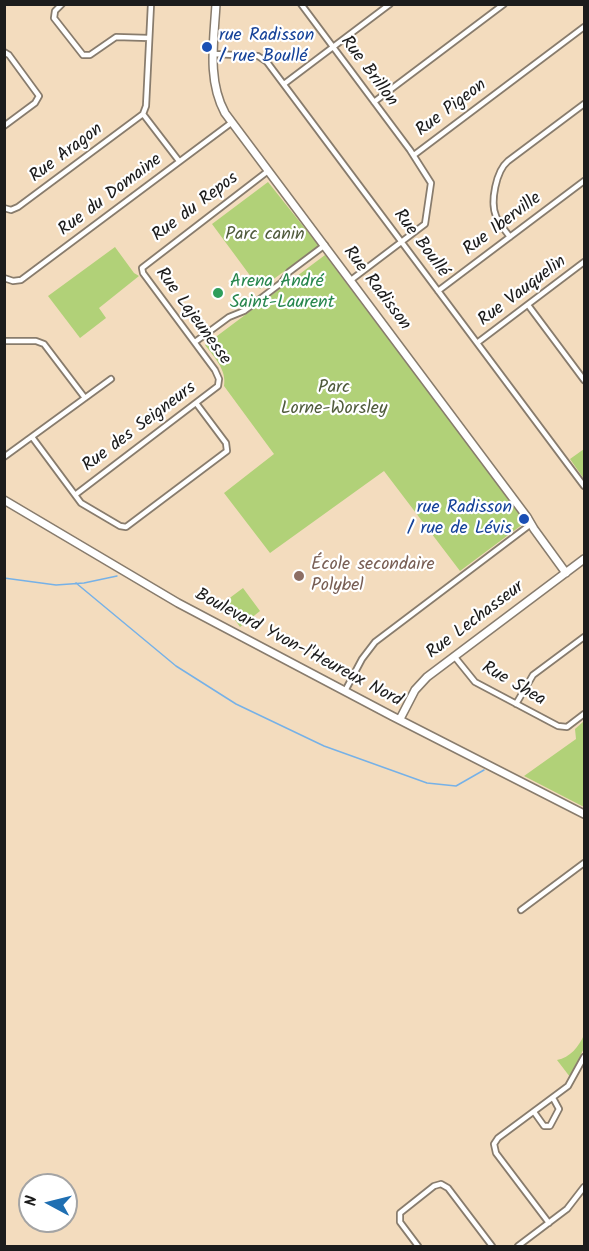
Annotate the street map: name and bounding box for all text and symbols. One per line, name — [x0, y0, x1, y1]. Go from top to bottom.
place label: rue Radisson / rue Boullé — [219, 26, 314, 68]
street label: Rue Brillon — [334, 32, 402, 112]
marker: rue Radisson / rue Boullé — [200, 40, 214, 54]
street label: Rue Pigeon — [412, 75, 492, 143]
street label: Rue Aragon — [26, 119, 108, 189]
street label: Rue du Domaine — [55, 150, 167, 242]
street label: Rue du Repos — [149, 169, 243, 247]
street label: Rue Iberville — [460, 189, 546, 261]
street label: Rue Boullé — [387, 206, 453, 282]
park label: Parc canin — [225, 225, 305, 247]
street label: Rue Radisson — [337, 243, 415, 335]
street label: Rue Vauquelin — [475, 252, 571, 332]
street label: Rue Lajeunesse — [149, 264, 235, 370]
place label: Arena André Saint-Laurent — [230, 272, 335, 314]
marker: Arena André Saint-Laurent — [211, 286, 225, 300]
street label: Rue des Seigneurs — [79, 378, 201, 478]
park label: Parc Lorne-Worsley — [281, 378, 387, 420]
place label: rue Radisson / rue de Lévis — [407, 498, 512, 540]
marker: rue Radisson / rue de Lévis — [517, 512, 531, 526]
place label: École secondaire Polybel — [311, 555, 435, 598]
marker: École secondaire Polybel — [292, 569, 306, 583]
street label: Rue Lechasseur — [423, 577, 529, 665]
street label: Boulevard Yvon-l'Heureux Nord — [191, 585, 405, 713]
street label: Rue Shea — [477, 658, 549, 712]
north arrow — [18, 1173, 78, 1233]
text: N — [19, 1194, 45, 1208]

